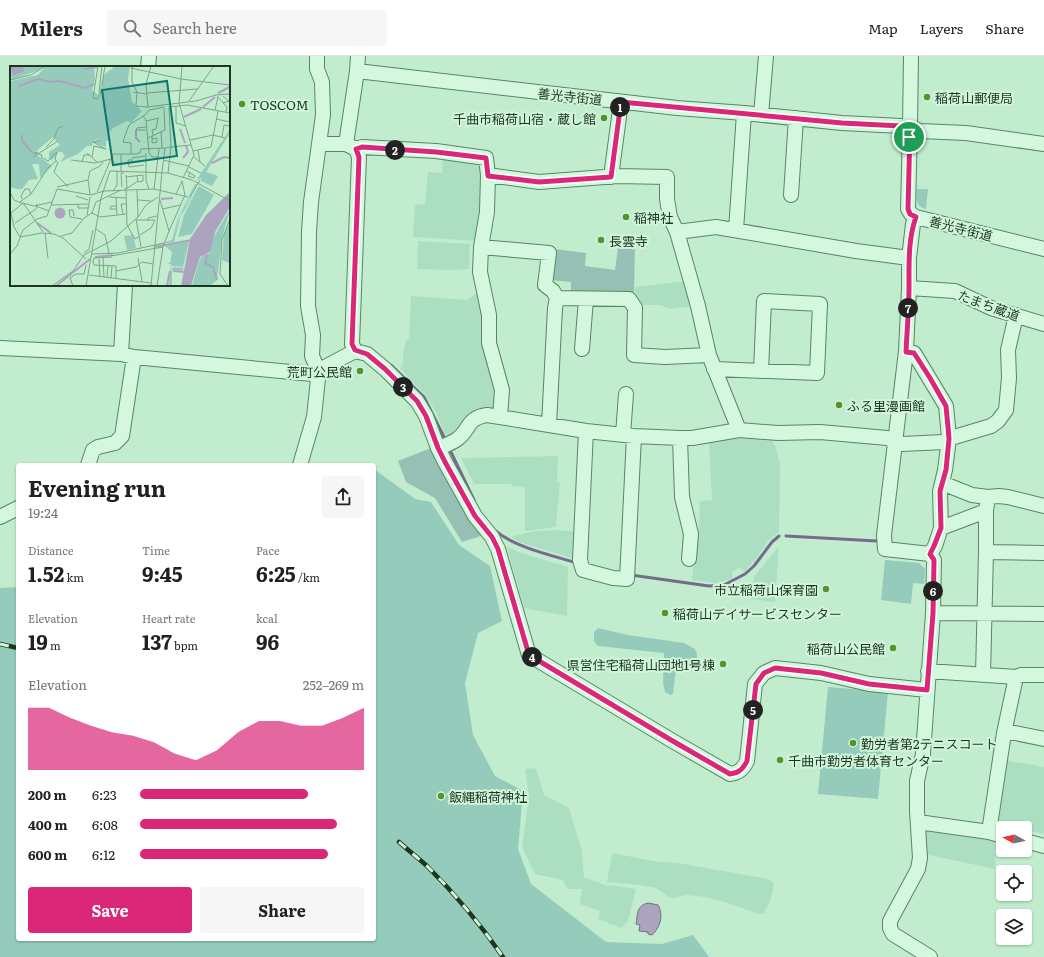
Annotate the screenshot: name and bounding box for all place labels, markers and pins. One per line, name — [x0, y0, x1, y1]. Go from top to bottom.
place label: 稲荷山郵便局 — [935, 88, 1013, 107]
marker: 稲荷山郵便局 — [922, 92, 932, 102]
place label: TOSCOM — [250, 95, 309, 114]
pin: 1 — [610, 97, 630, 117]
marker: TOSCOM — [237, 99, 247, 109]
place label: 千曲市稲荷山宿・蔵し館 — [453, 109, 596, 128]
marker: 千曲市稲荷山宿・蔵し館 — [599, 113, 609, 123]
pin — [892, 120, 926, 154]
pin: 2 — [385, 140, 405, 160]
place label: 稲神社 — [634, 208, 673, 227]
marker: 稲神社 — [621, 212, 631, 222]
place label: 長雲寺 — [609, 231, 648, 250]
marker: 長雲寺 — [596, 235, 606, 245]
pin: 7 — [898, 298, 918, 318]
place label: 荒町公民館 — [287, 362, 352, 381]
marker: 荒町公民館 — [355, 366, 365, 376]
pin: 3 — [393, 377, 413, 397]
place label: ふる里漫画館 — [847, 396, 925, 415]
marker: ふる里漫画館 — [834, 400, 844, 410]
place label: 市立稲荷山保育園 — [714, 580, 818, 599]
pin: 6 — [923, 581, 943, 601]
marker: 市立稲荷山保育園 — [821, 584, 831, 594]
place label: 稲荷山デイサービスセンター — [673, 604, 842, 623]
marker: 稲荷山デイサービスセンター — [660, 608, 670, 618]
place label: 稲荷山公民館 — [807, 639, 885, 658]
marker: 稲荷山公民館 — [888, 643, 898, 653]
pin: 4 — [522, 647, 542, 667]
place label: 県営住宅稲荷山団地1号棟 — [567, 655, 715, 674]
marker: 県営住宅稲荷山団地1号棟 — [718, 659, 728, 669]
pin: 5 — [743, 700, 763, 720]
place label: 勤労者第2テニスコート — [861, 734, 998, 753]
marker: 勤労者第2テニスコート — [848, 738, 858, 748]
place label: 千曲市勤労者体育センター — [788, 751, 944, 770]
marker: 千曲市勤労者体育センター — [775, 755, 785, 765]
place label: 飯縄稲荷神社 — [449, 787, 527, 806]
marker: 飯縄稲荷神社 — [436, 791, 446, 801]

